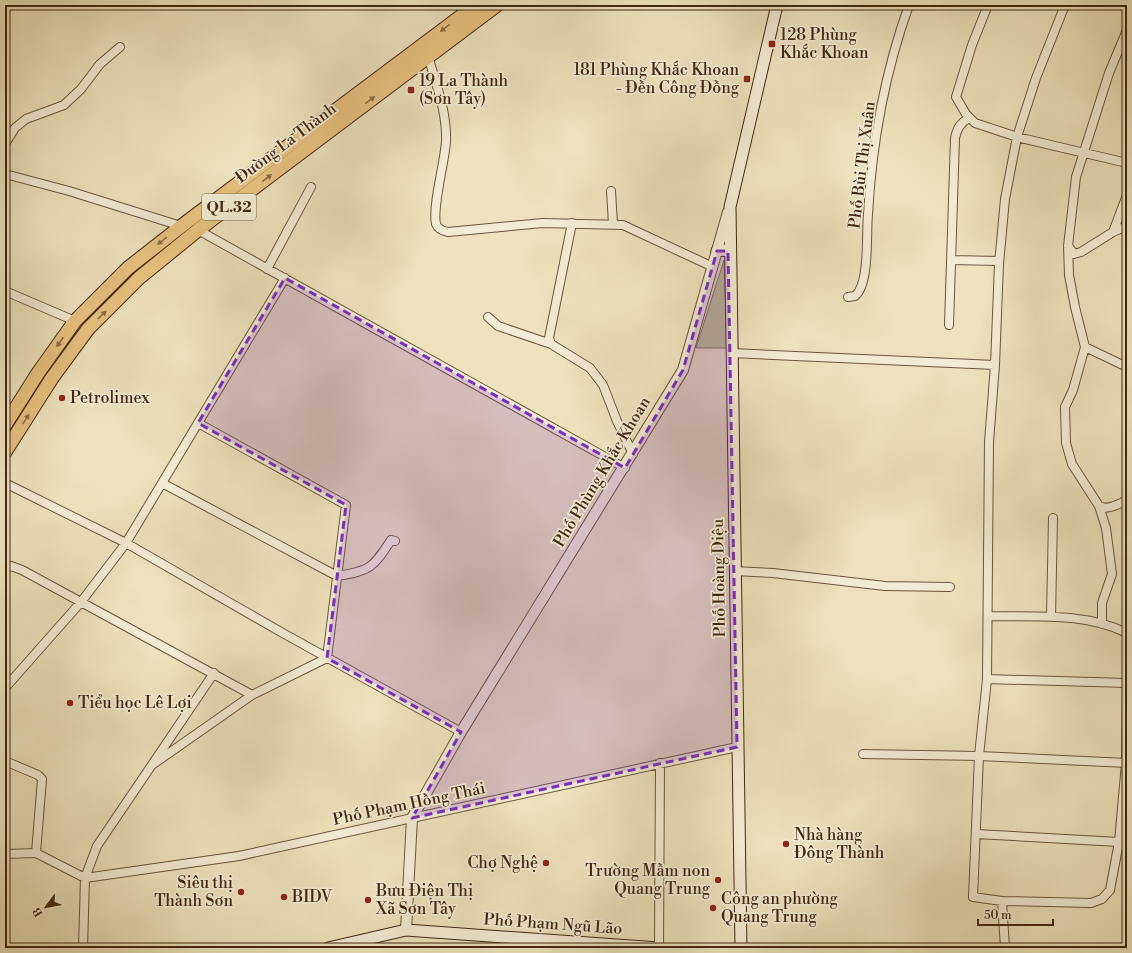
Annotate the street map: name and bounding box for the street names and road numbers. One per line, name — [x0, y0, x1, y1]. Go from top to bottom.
street label: Đường La Thành — [232, 98, 341, 187]
street label: Phố Bùi Thị Xuân — [844, 100, 880, 230]
road number: QL.32 — [202, 194, 256, 220]
street label: Phố Phùng Khắc Khoan — [549, 393, 655, 551]
street label: Phố Hoàng Diệu — [708, 518, 730, 638]
street label: Phố Phạm Hồng Thái — [331, 778, 487, 830]
street label: Phố Phạm Ngũ Lão — [483, 909, 623, 939]

